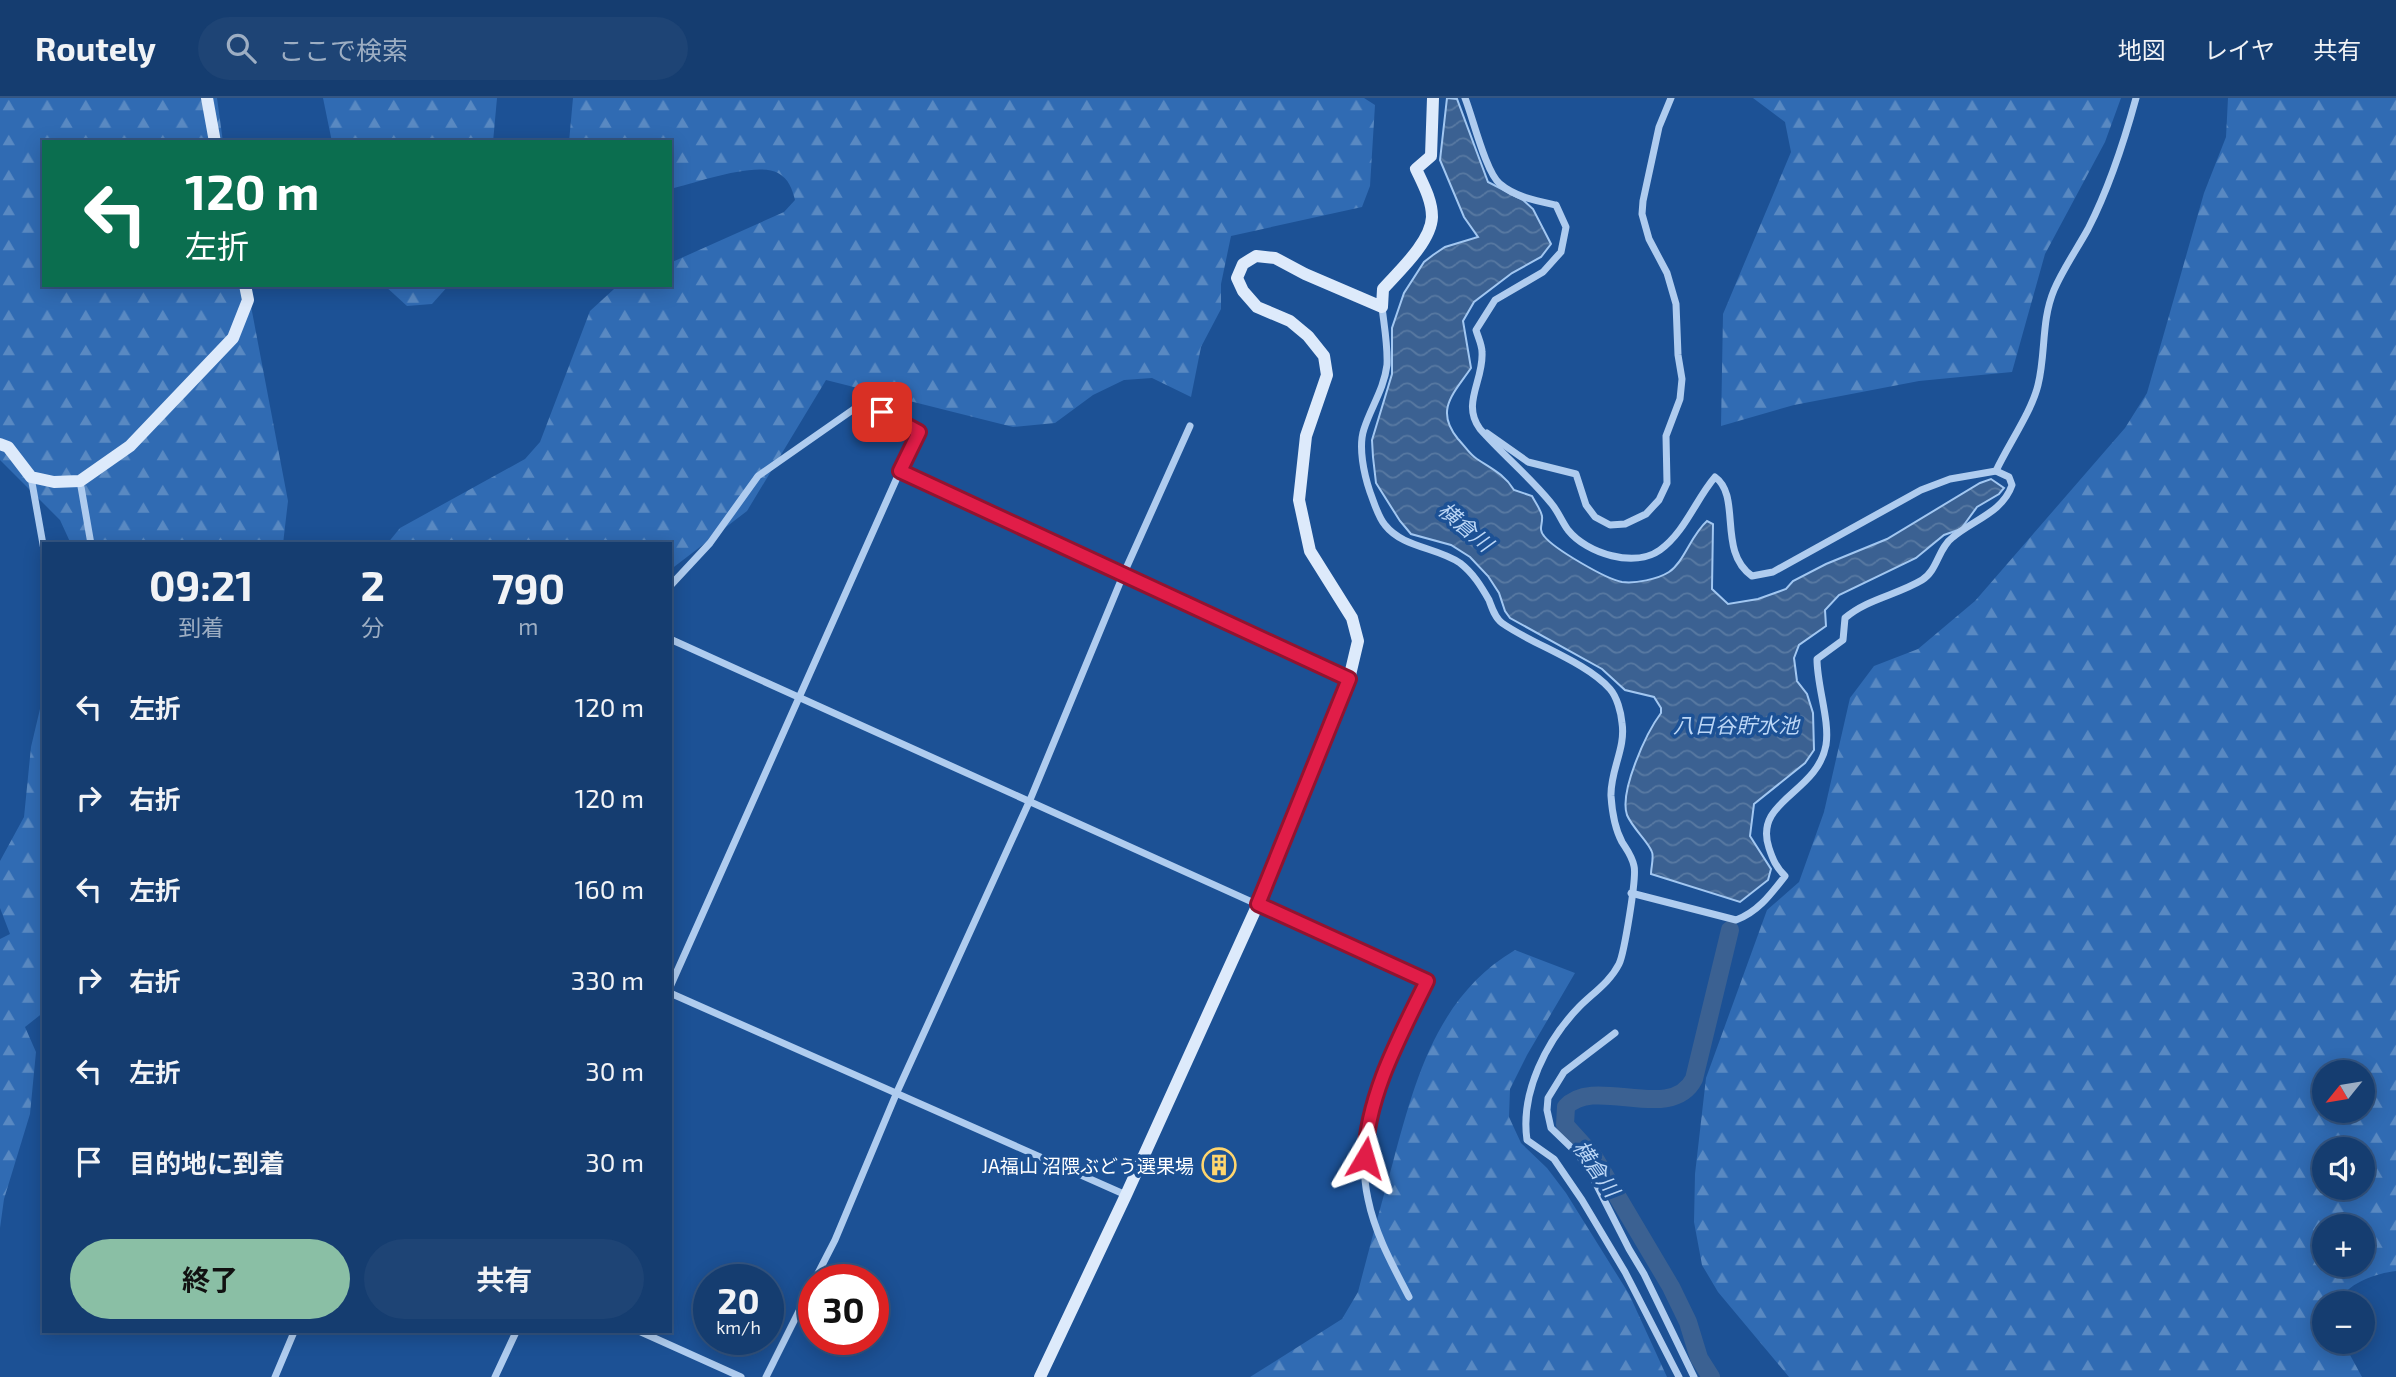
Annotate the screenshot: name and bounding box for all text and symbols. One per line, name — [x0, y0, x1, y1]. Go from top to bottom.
search box — [198, 17, 688, 80]
text: Routely — [35, 28, 156, 68]
icon: search — [222, 29, 260, 67]
text: ここで検索 — [278, 34, 408, 65]
text: 地図 — [2118, 35, 2166, 64]
text: レイヤ — [2204, 35, 2275, 64]
text: 共有 — [2313, 35, 2361, 64]
text: 120 m — [185, 161, 319, 220]
icon: left — [70, 168, 161, 259]
text: 左折 — [185, 226, 249, 264]
pin — [852, 382, 912, 442]
icon: arrive — [863, 393, 901, 431]
water label: 横倉川 — [1434, 496, 1500, 557]
text: 09:21 — [149, 559, 254, 609]
text: 2 — [360, 559, 385, 609]
text: 790 — [492, 562, 565, 612]
text: m — [518, 612, 538, 640]
text: 到着 — [178, 613, 224, 641]
text: 分 — [361, 613, 384, 641]
icon: left — [70, 688, 108, 726]
text: 120 m — [575, 691, 644, 722]
text: 左折 — [129, 692, 181, 723]
water label: 八日谷貯水池 — [1673, 712, 1801, 737]
icon: right — [70, 779, 108, 817]
text: 120 m — [575, 782, 644, 813]
text: 右折 — [129, 783, 181, 814]
icon: left — [70, 870, 108, 908]
text: 160 m — [575, 873, 644, 904]
text: 左折 — [129, 874, 181, 905]
icon: right — [70, 961, 108, 999]
text: 330 m — [571, 964, 644, 995]
text: 右折 — [129, 965, 181, 996]
icon: left — [70, 1052, 108, 1090]
text: 30 m — [585, 1055, 644, 1086]
text: 左折 — [129, 1056, 181, 1087]
north arrow — [2312, 1060, 2375, 1124]
map controls — [2312, 1060, 2375, 1354]
position arrow — [1328, 1121, 1402, 1195]
water label: 横倉川 — [1569, 1135, 1626, 1203]
button: sound — [2312, 1137, 2375, 1200]
icon: arrive — [70, 1143, 108, 1181]
text: 30 m — [585, 1146, 644, 1177]
building icon: JA福山 沼隈ぶどう選果場 — [1200, 1146, 1238, 1184]
text: 目的地に到着 — [129, 1147, 285, 1178]
place label: JA福山 沼隈ぶどう選果場 — [981, 1154, 1194, 1177]
button: + — [2312, 1214, 2375, 1277]
button: 終了 — [70, 1239, 350, 1319]
button: 共有 — [364, 1239, 644, 1319]
speed limit sign: 30 — [798, 1264, 889, 1355]
text: 20 — [717, 1279, 760, 1321]
button: − — [2312, 1291, 2375, 1354]
text: km/h — [716, 1316, 761, 1338]

